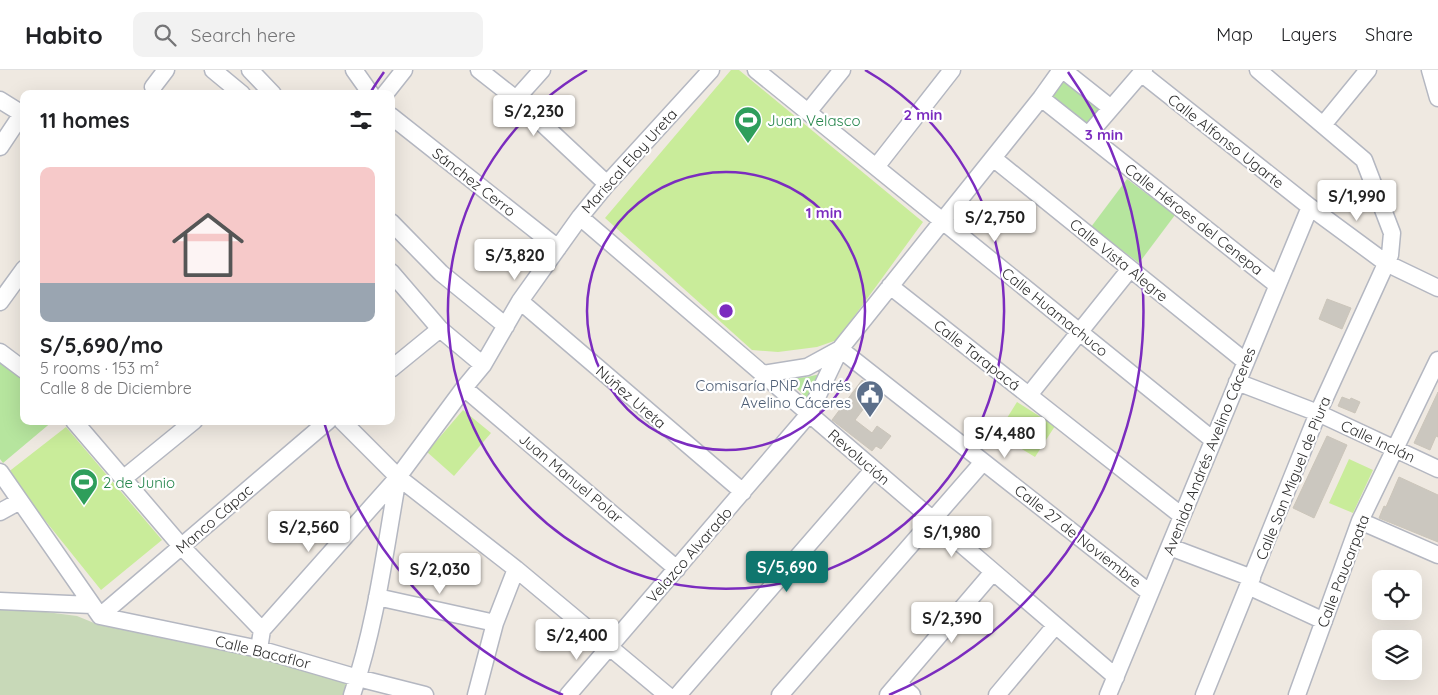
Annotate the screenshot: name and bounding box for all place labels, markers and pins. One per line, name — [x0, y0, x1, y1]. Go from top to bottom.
pin: S/2,230 — [488, 94, 580, 137]
sports icon: Juan Velasco — [733, 105, 763, 144]
place label: Juan Velasco — [767, 111, 860, 130]
pin: S/1,990 — [1311, 180, 1403, 222]
pin: S/2,750 — [949, 200, 1041, 243]
pin: S/3,820 — [469, 238, 561, 281]
centre of rings — [717, 302, 735, 320]
place label: Comisaría PNP Andrés Avelino Cáceres — [696, 376, 851, 412]
public building icon: Comisaría PNP Andrés Avelino Cáceres — [855, 379, 885, 418]
pin: S/4,480 — [959, 416, 1051, 459]
sports icon: 2 de Junio — [69, 467, 99, 506]
place label: 2 de Junio — [103, 473, 175, 492]
pin: S/2,560 — [263, 510, 355, 553]
pin: S/1,980 — [906, 516, 998, 558]
pin: S/5,690 — [741, 550, 833, 593]
pin: S/2,030 — [394, 552, 486, 595]
pin: S/2,390 — [906, 602, 998, 644]
pin: S/2,400 — [531, 618, 623, 661]

